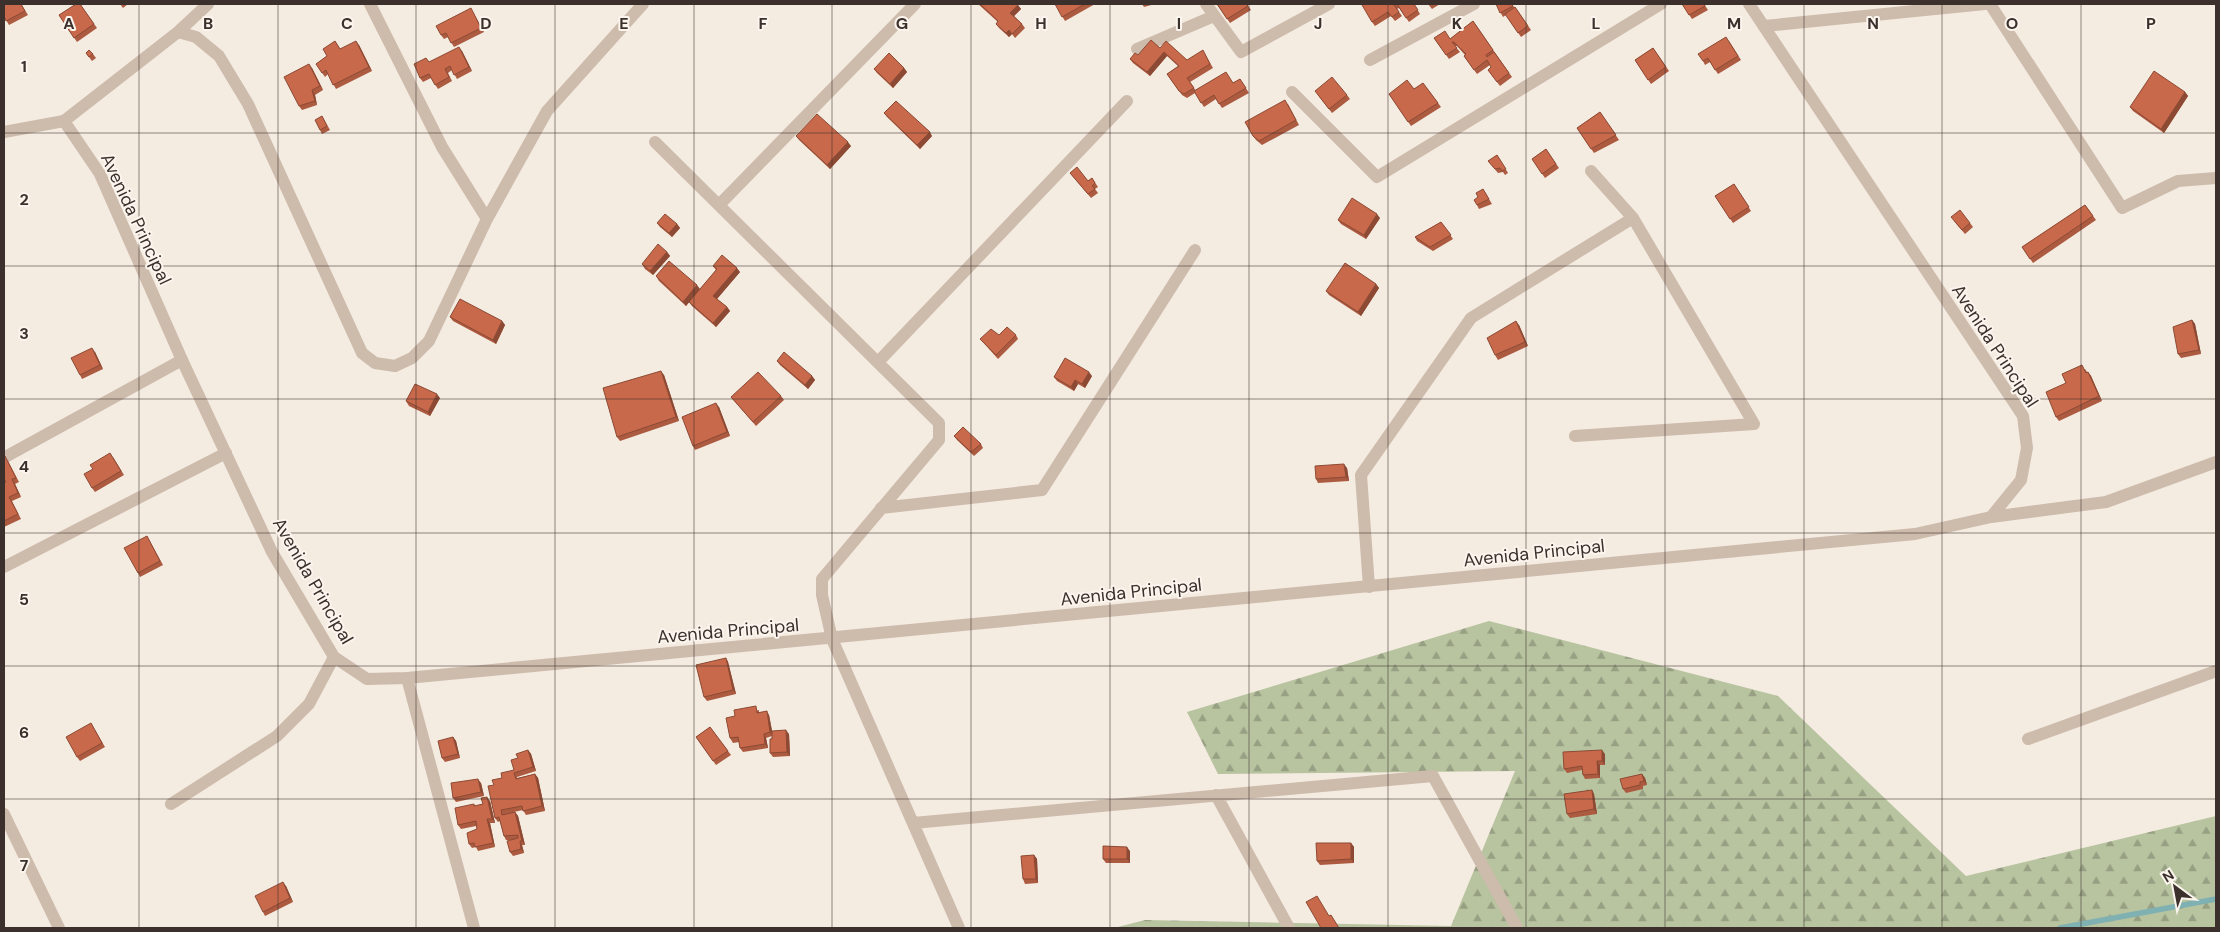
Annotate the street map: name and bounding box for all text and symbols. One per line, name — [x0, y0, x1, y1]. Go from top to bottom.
text: A — [63, 13, 75, 34]
text: B — [203, 13, 213, 34]
text: C — [341, 13, 353, 34]
text: D — [480, 13, 492, 34]
text: E — [619, 13, 629, 34]
text: F — [759, 13, 768, 34]
text: G — [896, 13, 908, 34]
text: H — [1035, 13, 1047, 34]
text: I — [1177, 13, 1181, 34]
text: J — [1314, 13, 1322, 34]
text: K — [1452, 13, 1463, 34]
text: L — [1592, 13, 1601, 34]
text: M — [1727, 13, 1741, 34]
text: N — [1867, 13, 1879, 34]
text: O — [2006, 13, 2018, 34]
text: P — [2146, 13, 2156, 34]
text: 1 — [21, 56, 27, 77]
street label: Avenida Principal — [95, 149, 177, 289]
text: 2 — [19, 189, 29, 210]
street label: Avenida Principal — [1946, 280, 2044, 412]
text: 3 — [19, 323, 29, 344]
text: 4 — [19, 456, 29, 477]
street label: Avenida Principal — [267, 513, 359, 649]
street label: Avenida Principal — [1462, 534, 1606, 572]
street label: Avenida Principal — [1059, 573, 1203, 611]
text: 5 — [19, 589, 29, 610]
street label: Avenida Principal — [656, 613, 800, 649]
text: 6 — [19, 722, 29, 743]
text: 7 — [20, 855, 29, 876]
north arrow — [2150, 862, 2200, 912]
text: N — [2159, 866, 2177, 886]

